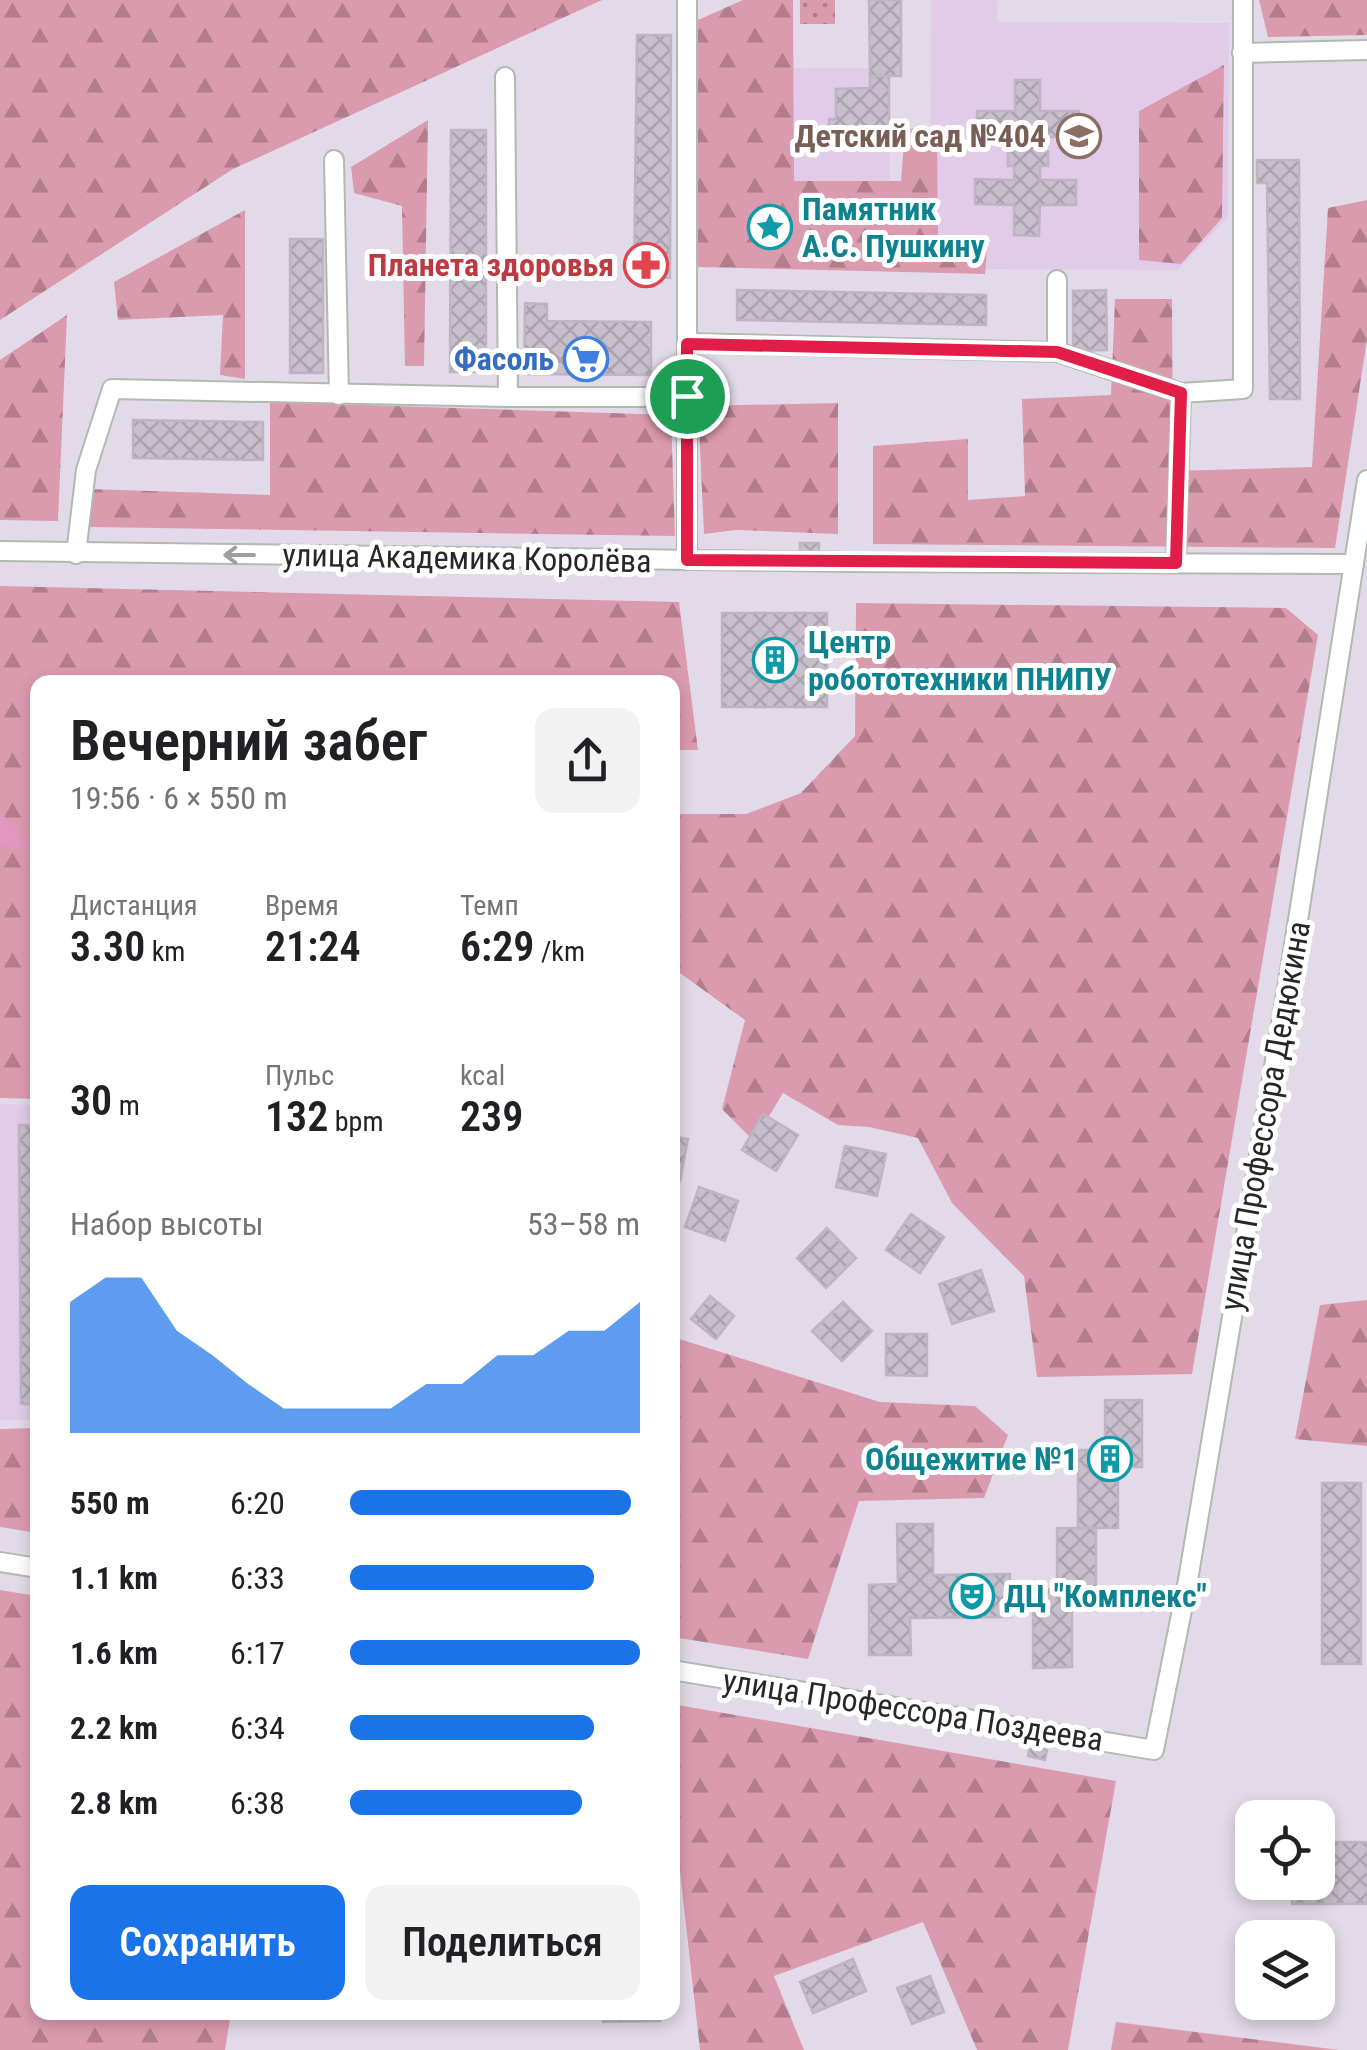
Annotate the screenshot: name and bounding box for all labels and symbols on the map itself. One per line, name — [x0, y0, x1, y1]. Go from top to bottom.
school or university icon: Детский сад №404 — [1056, 113, 1102, 159]
place label: Детский сад №404 — [794, 117, 1046, 155]
place label: Памятник А.С. Пушкину — [802, 190, 985, 265]
place icon: Памятник А.С. Пушкину — [747, 204, 793, 250]
pharmacy icon: Планета здоровья — [623, 242, 669, 288]
place label: Планета здоровья — [368, 246, 614, 284]
supermarket icon: Фасоль — [563, 336, 609, 382]
place label: Фасоль — [454, 340, 554, 378]
pin — [645, 354, 730, 439]
street label: улица Академика Королёва — [282, 536, 652, 580]
one-way arrow — [224, 546, 256, 564]
place label: Центр робототехники ПНИПУ — [808, 623, 1112, 698]
building icon: Центр робототехники ПНИПУ — [752, 637, 798, 683]
street label: улица Профессора Дедюкина — [1212, 918, 1318, 1314]
building icon: Общежитие №1 — [1087, 1436, 1133, 1482]
place label: Общежитие №1 — [865, 1440, 1078, 1478]
theatre icon: ДЦ "Комплекс" — [949, 1573, 995, 1619]
place label: ДЦ "Комплекс" — [1004, 1577, 1207, 1615]
street label: улица Профессора Поздеева — [720, 1661, 1106, 1759]

